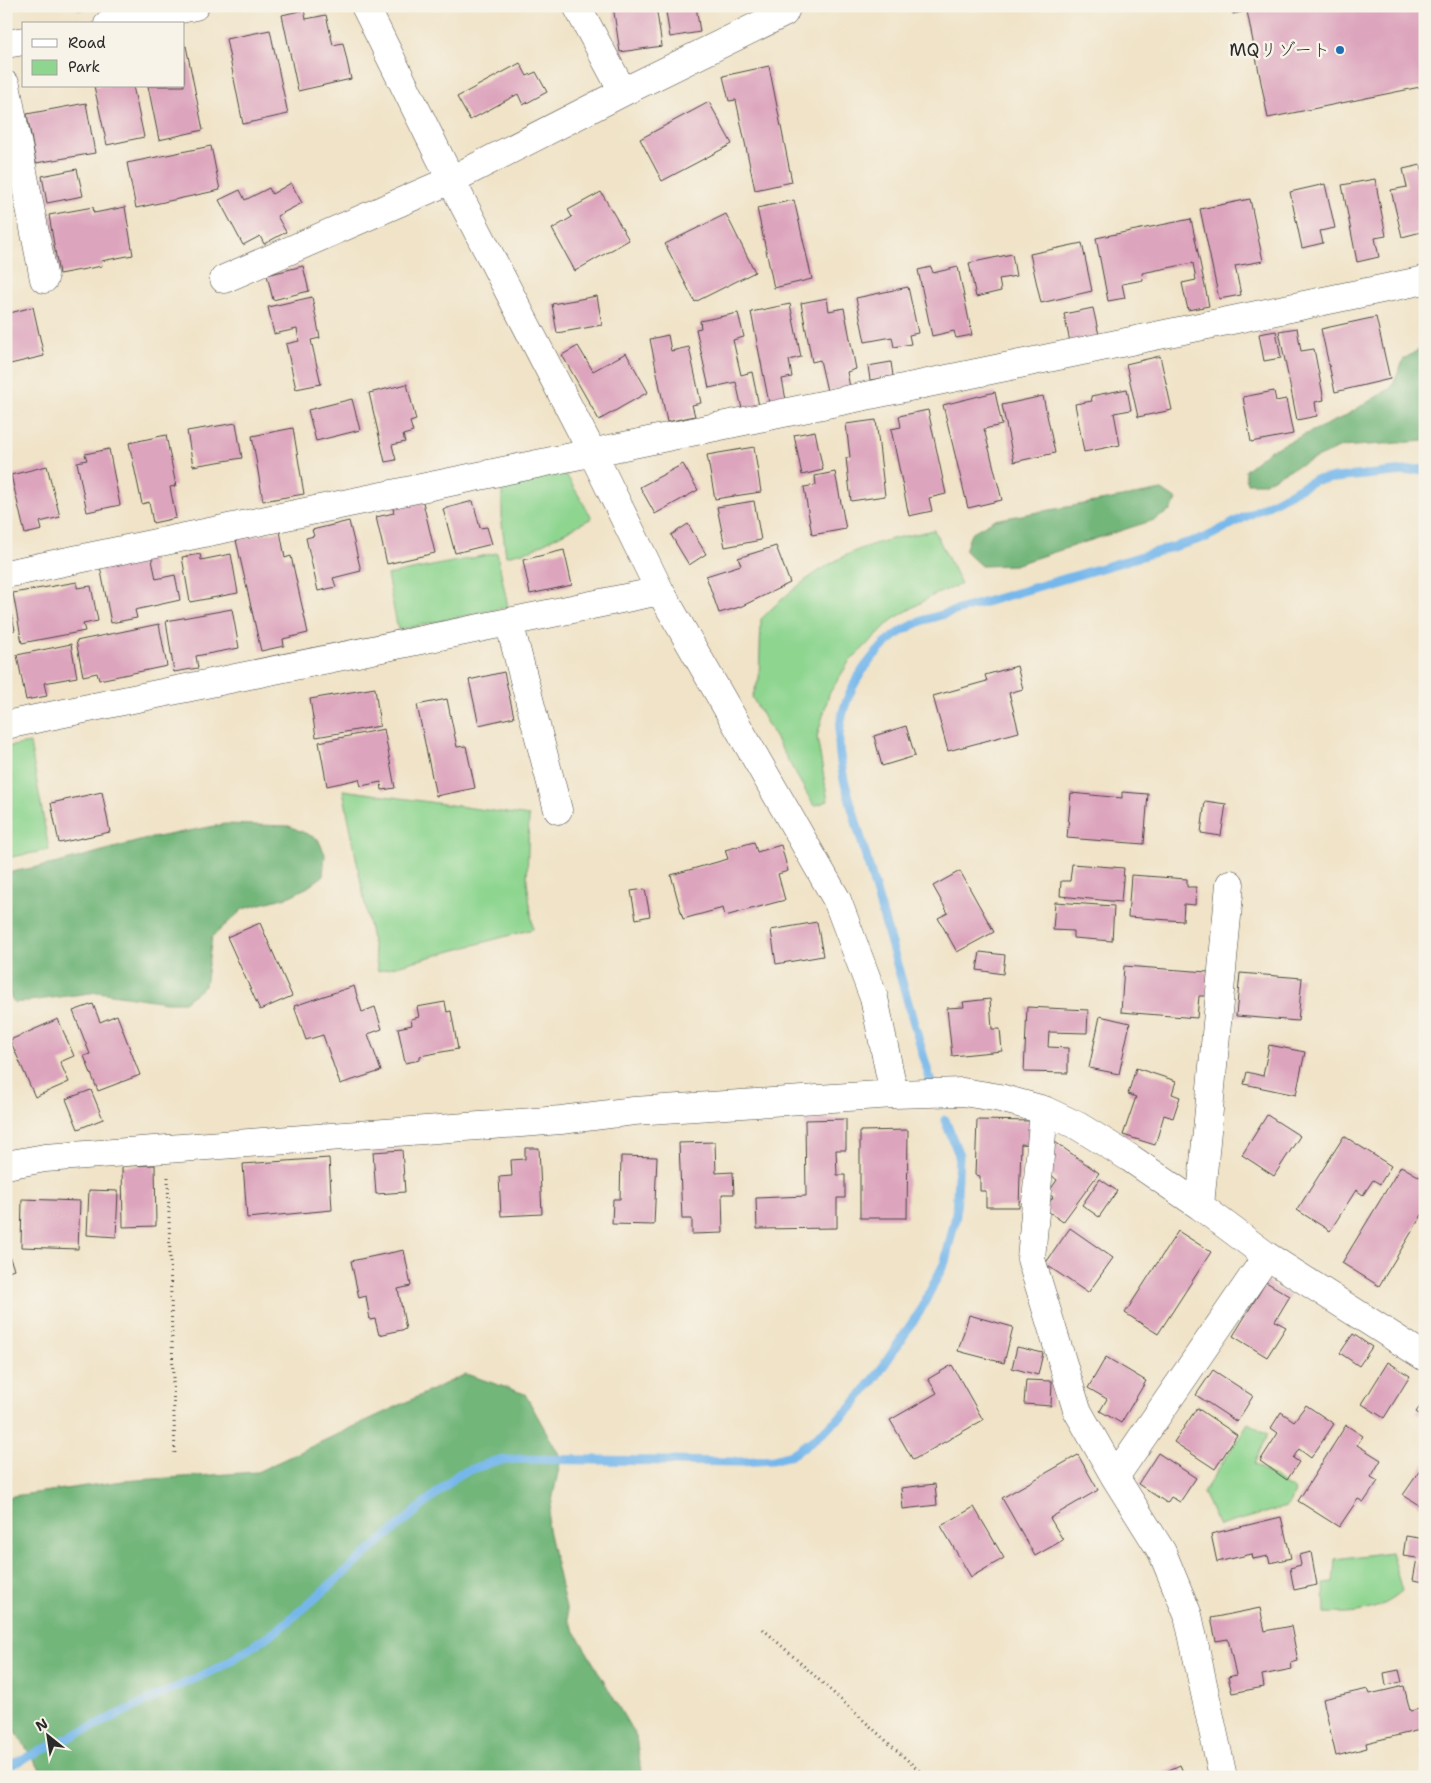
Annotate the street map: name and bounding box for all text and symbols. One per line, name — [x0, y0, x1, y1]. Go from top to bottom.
legend — [22, 22, 185, 88]
text: Road — [68, 33, 106, 53]
place label: MQリゾート — [1229, 38, 1330, 62]
marker: MQリゾート — [1334, 44, 1346, 56]
text: Park — [68, 57, 100, 77]
north arrow — [22, 1710, 72, 1760]
text: N — [32, 1714, 51, 1735]

